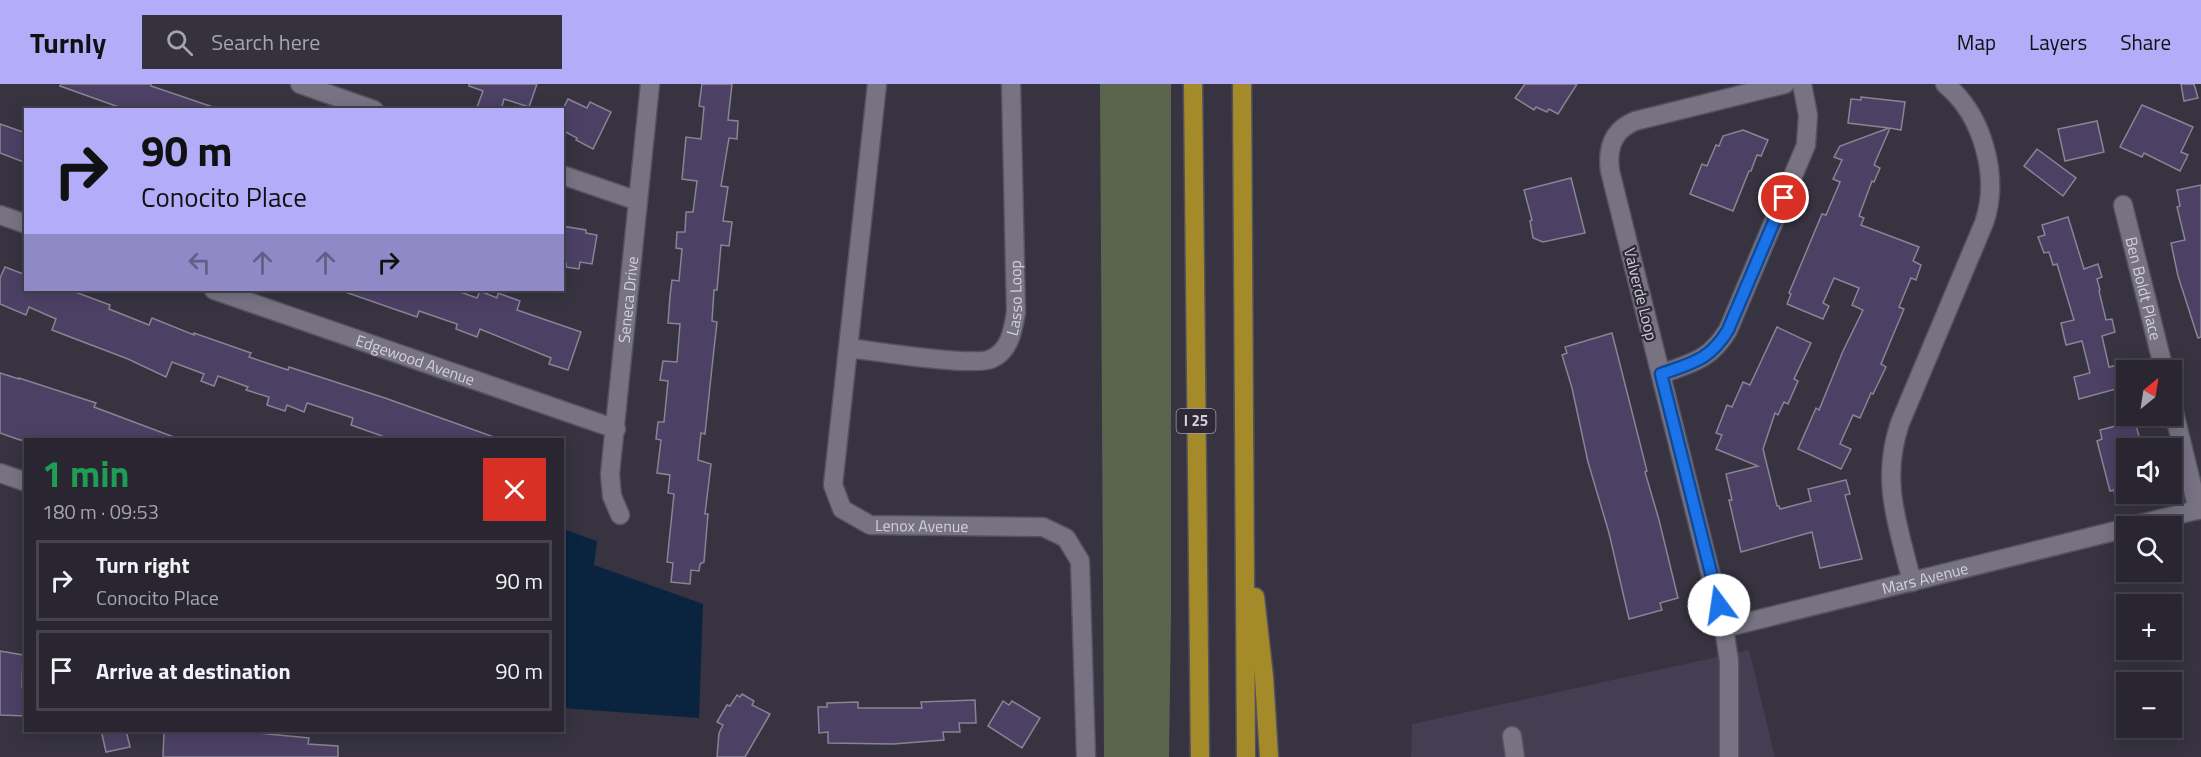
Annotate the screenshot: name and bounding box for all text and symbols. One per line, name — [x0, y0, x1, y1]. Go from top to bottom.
search box — [142, 15, 562, 69]
text: Turnly — [30, 21, 106, 64]
text: Search here — [211, 25, 320, 59]
icon: search — [163, 26, 196, 59]
text: Map — [1957, 26, 1996, 58]
text: Layers — [2029, 26, 2087, 58]
text: Share — [2120, 26, 2171, 58]
text: 90 m — [141, 118, 233, 182]
icon: right — [42, 132, 120, 210]
pin — [1758, 172, 1809, 223]
text: Conocito Place — [141, 176, 307, 217]
icon: arrive — [1767, 181, 1800, 214]
street label: Ben Boldt Place — [2119, 234, 2168, 343]
street label: Valverde Loop — [1618, 245, 1664, 343]
icon: left — [183, 246, 216, 279]
icon: ahead — [246, 246, 279, 279]
icon: ahead — [309, 246, 342, 279]
icon: right — [372, 246, 405, 279]
street label: Seneca Drive — [612, 255, 644, 344]
street label: Lasso Loop — [1000, 260, 1028, 338]
street label: Edgewood Avenue — [353, 328, 478, 391]
north arrow — [2116, 360, 2182, 426]
map controls — [2116, 360, 2182, 738]
road number: I 25 — [1176, 409, 1216, 433]
button: sound — [2116, 438, 2182, 504]
text: 1 min — [42, 446, 129, 501]
button: close — [483, 458, 546, 521]
text: 180 m · 09:53 — [42, 496, 159, 527]
street label: Lenox Avenue — [875, 513, 969, 538]
button: search — [2116, 516, 2182, 582]
text: Turn right — [96, 548, 190, 582]
street label: Mars Avenue — [1879, 556, 1971, 600]
icon: right — [45, 564, 78, 597]
text: 90 m — [495, 564, 543, 598]
position arrow — [1687, 573, 1751, 637]
text: Conocito Place — [96, 582, 219, 613]
button: + — [2116, 594, 2182, 660]
icon: arrive — [45, 654, 78, 687]
text: Arrive at destination — [96, 654, 291, 688]
text: 90 m — [495, 654, 543, 688]
button: − — [2116, 672, 2182, 738]

